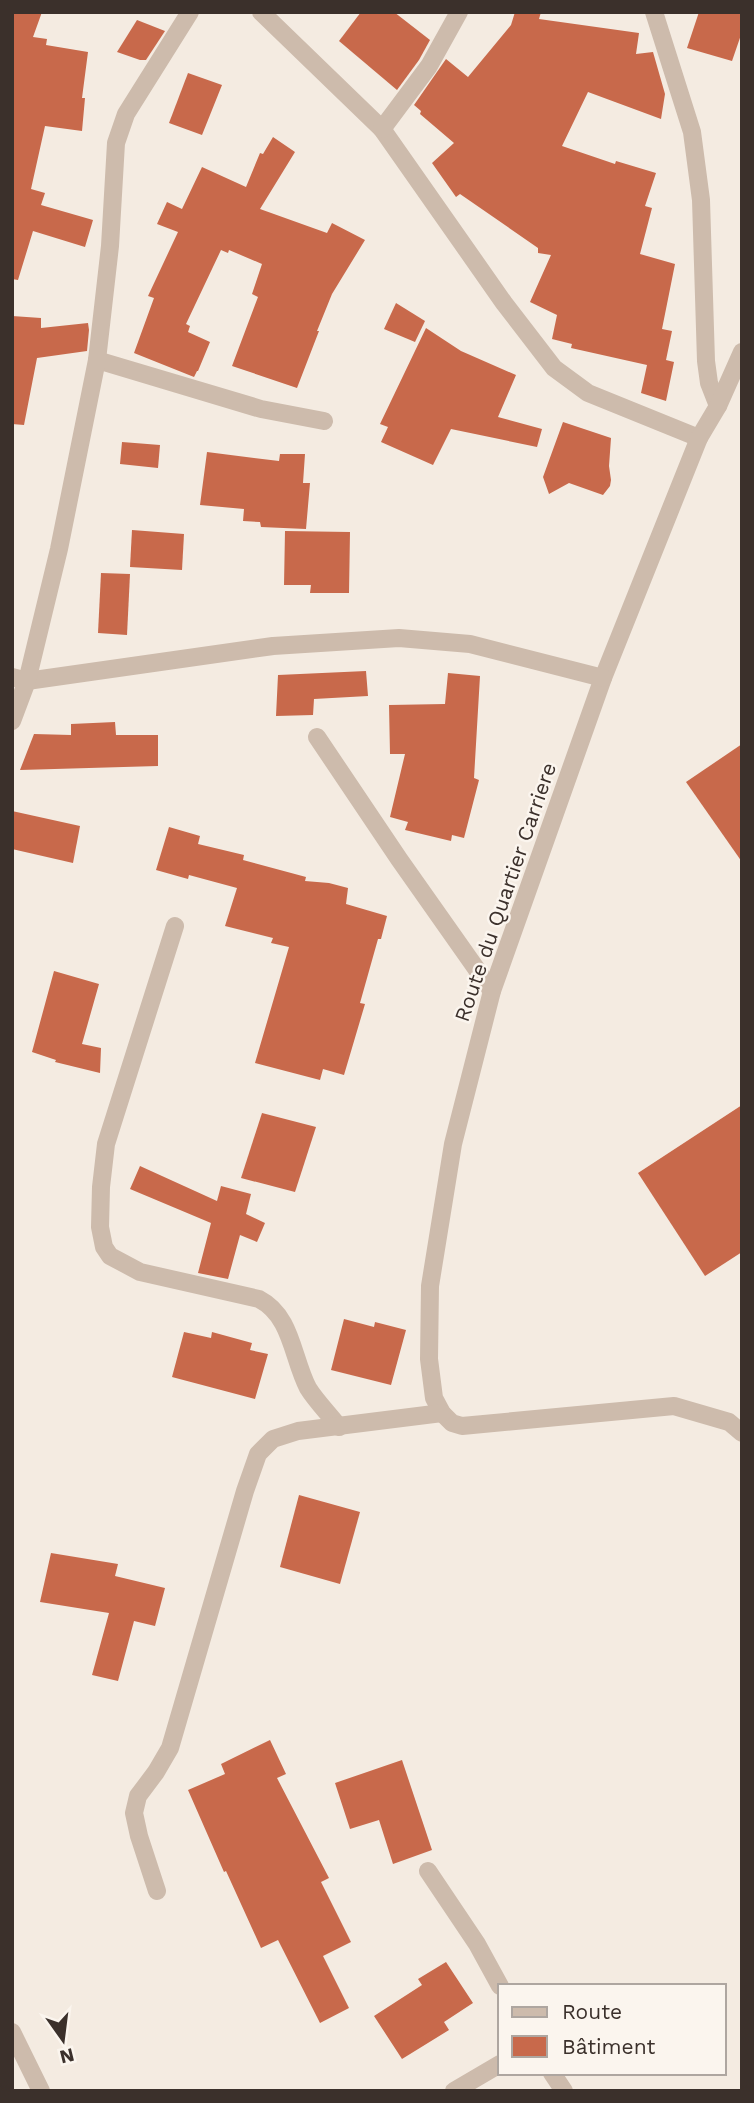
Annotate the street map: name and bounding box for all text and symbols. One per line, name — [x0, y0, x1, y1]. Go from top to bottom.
street label: Route du Quartier Carriere — [449, 759, 561, 1025]
legend — [498, 1984, 726, 2075]
text: Route — [562, 1999, 622, 2024]
north arrow — [28, 2005, 98, 2075]
text: Bâtiment — [562, 2034, 656, 2059]
text: N — [57, 2043, 77, 2069]

